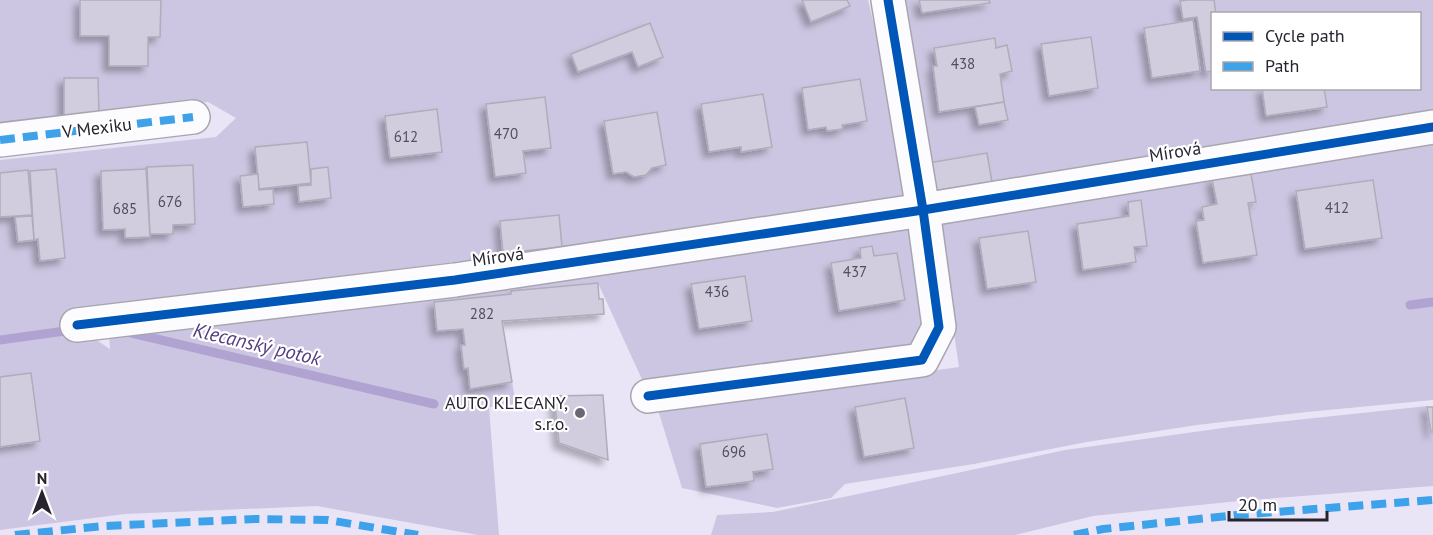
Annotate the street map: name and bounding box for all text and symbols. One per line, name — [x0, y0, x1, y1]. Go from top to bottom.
legend — [1211, 12, 1421, 90]
text: Cycle path — [1265, 24, 1345, 47]
house number: 438 — [951, 54, 975, 73]
text: Path — [1265, 54, 1299, 77]
street label: V Mexiku — [60, 112, 133, 143]
house number: 470 — [494, 124, 518, 143]
house number: 612 — [394, 127, 418, 146]
street label: Mírová — [1147, 136, 1203, 167]
house number: 676 — [158, 192, 182, 211]
house number: 412 — [1325, 198, 1349, 217]
house number: 685 — [113, 199, 137, 218]
street label: Mírová — [470, 241, 525, 272]
house number: 437 — [843, 262, 867, 281]
house number: 436 — [705, 282, 729, 301]
house number: 282 — [470, 304, 494, 323]
water label: Klecanský potok — [191, 317, 324, 372]
place label: AUTO KLECANY, s.r.o. — [445, 391, 568, 435]
marker: AUTO KLECANY, s.r.o. — [573, 406, 587, 420]
house number: 696 — [722, 442, 746, 461]
north arrow — [12, 463, 72, 523]
text: N — [37, 468, 47, 488]
scale bar — [1229, 484, 1326, 522]
text: 20 m — [1238, 493, 1277, 516]

